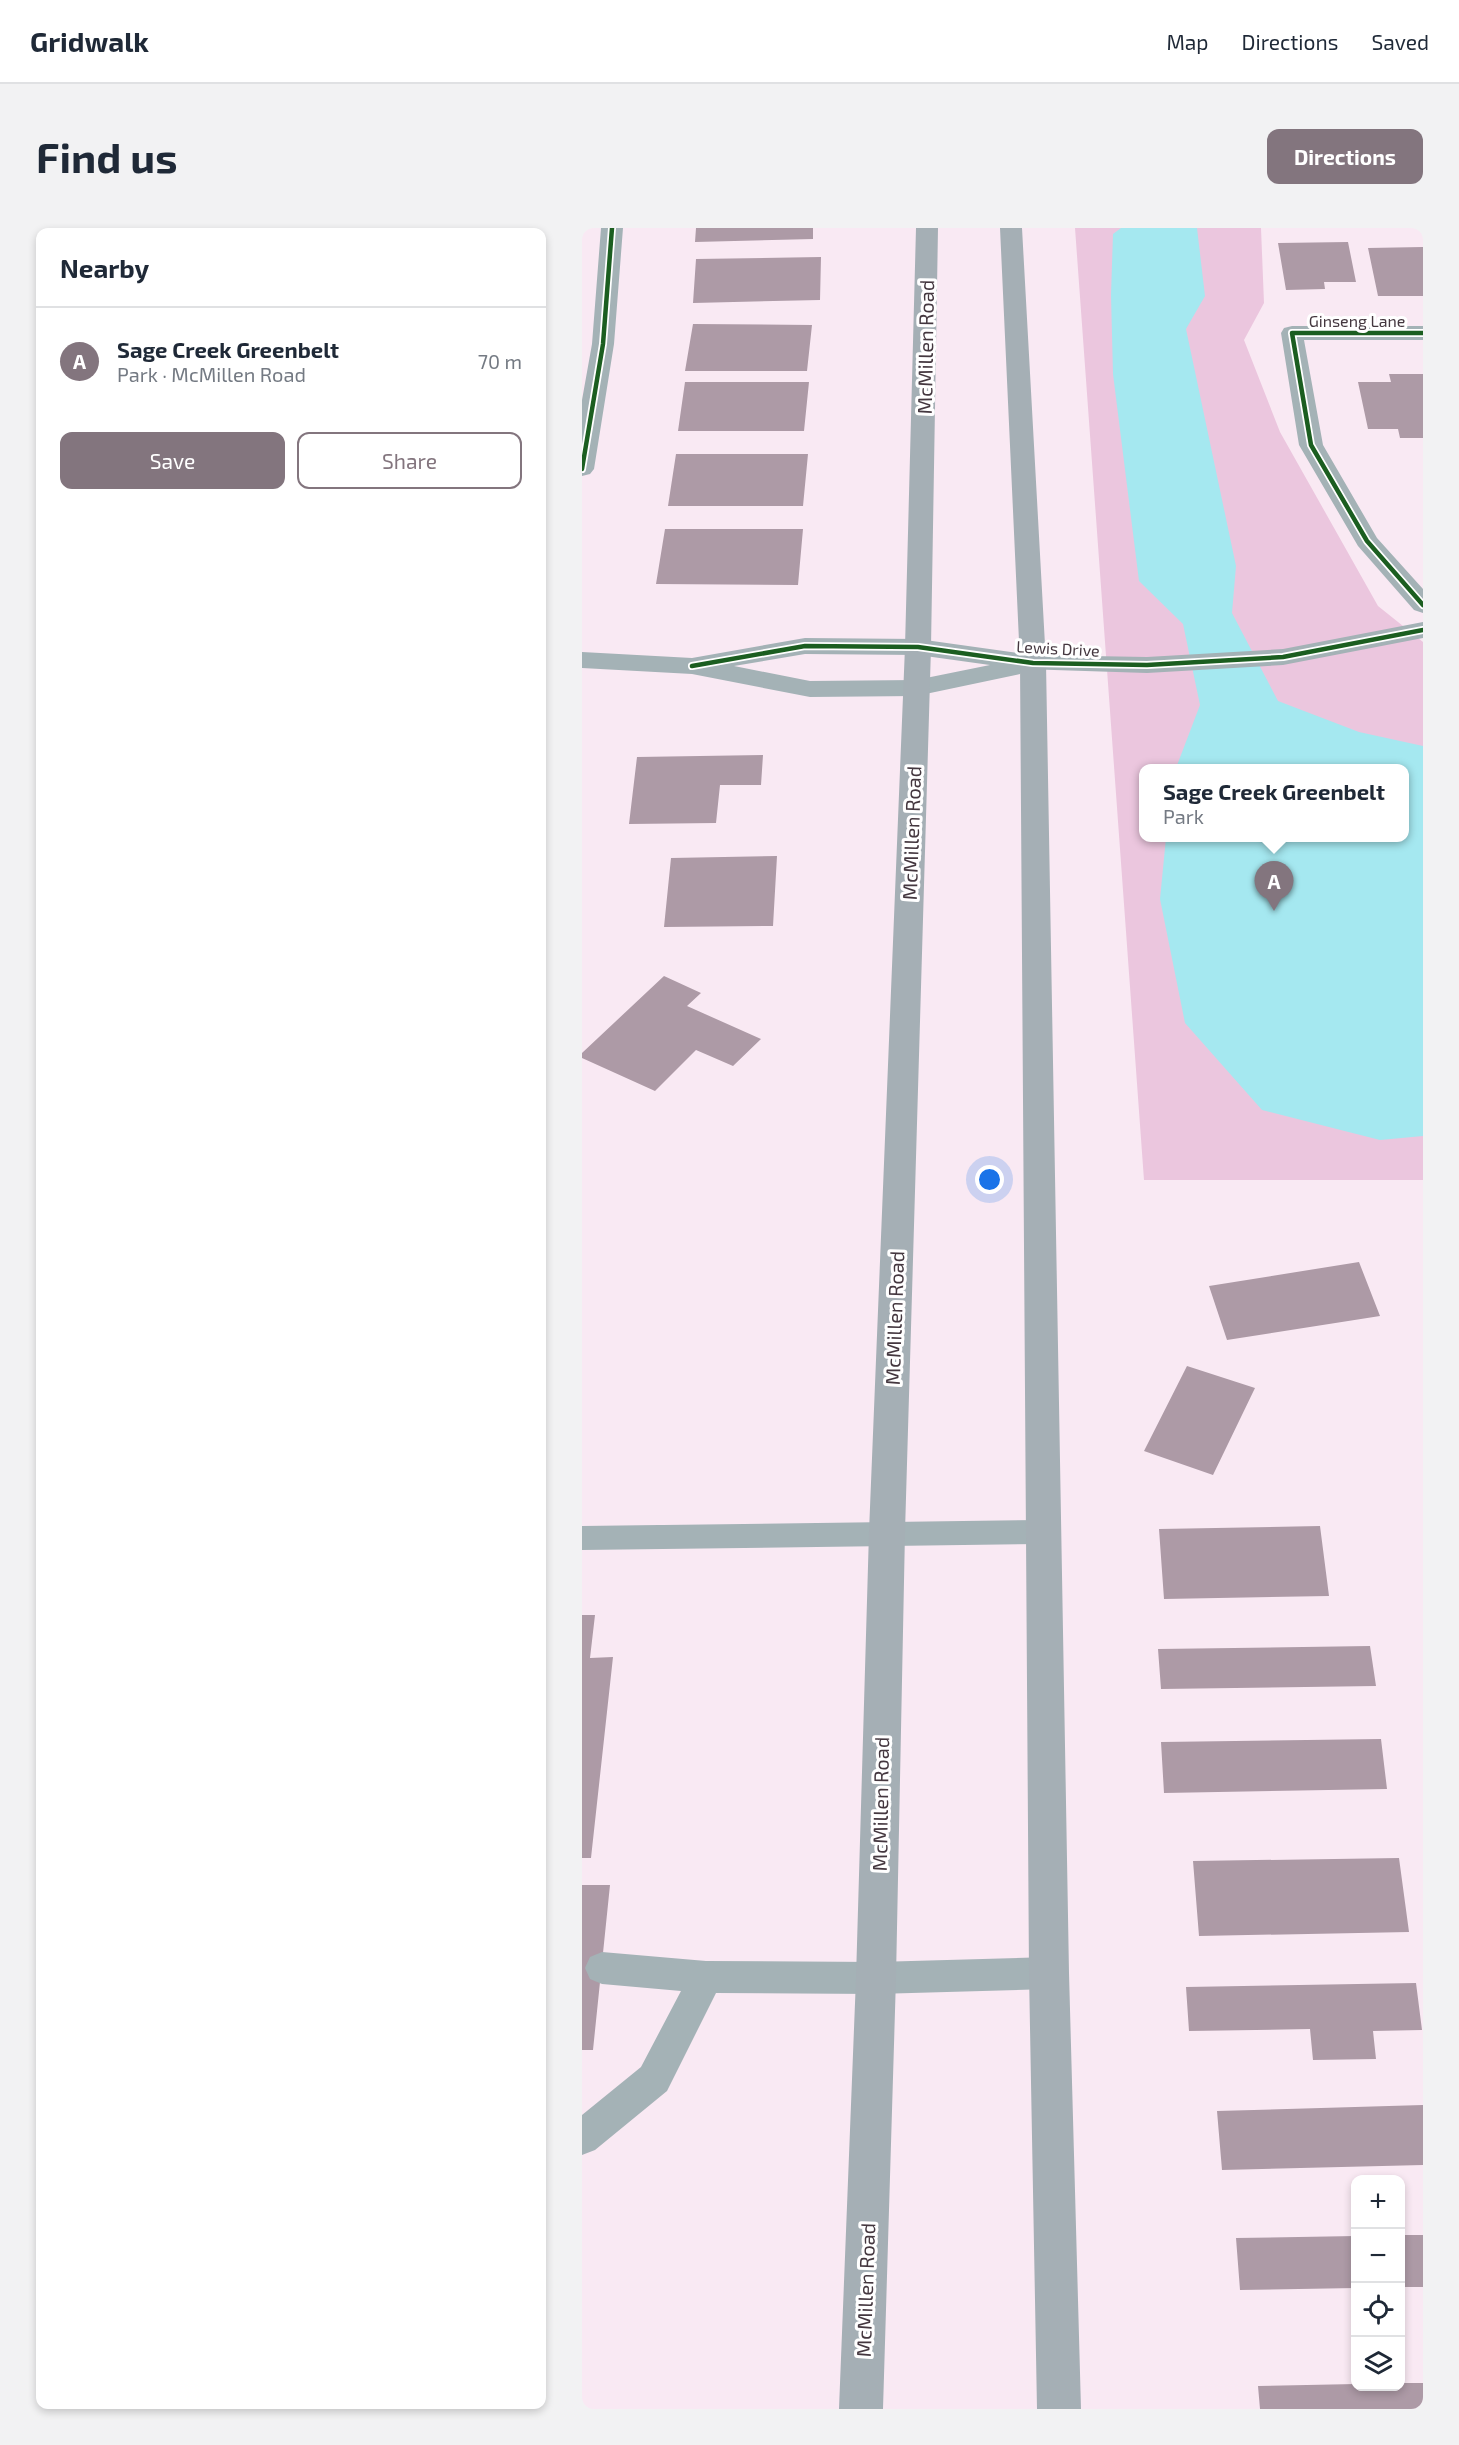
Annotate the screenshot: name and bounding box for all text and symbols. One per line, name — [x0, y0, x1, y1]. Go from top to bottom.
text: Gridwalk — [30, 24, 149, 58]
text: Map — [1166, 29, 1209, 54]
text: Directions — [1242, 29, 1338, 54]
text: Saved — [1371, 29, 1429, 54]
button: Directions — [1267, 129, 1423, 184]
text: Find us — [36, 131, 178, 181]
text: Nearby — [60, 252, 149, 283]
street label: McMillen Road — [912, 280, 938, 414]
street label: Ginseng Lane — [1309, 311, 1405, 330]
text: Sage Creek Greenbelt — [117, 336, 339, 362]
text: A — [73, 349, 86, 373]
text: 70 m — [478, 349, 522, 373]
text: Park · McMillen Road — [117, 362, 306, 386]
button: Save — [60, 432, 285, 489]
button: Share — [297, 432, 522, 489]
street label: Lewis Drive — [1016, 636, 1100, 660]
popup — [1139, 764, 1409, 842]
street label: McMillen Road — [897, 765, 925, 901]
text: Sage Creek Greenbelt — [1163, 778, 1385, 804]
text: Park — [1163, 804, 1204, 828]
pin: A — [1254, 862, 1294, 911]
your location — [975, 1165, 1004, 1194]
street label: McMillen Road — [880, 1250, 908, 1386]
street label: McMillen Road — [867, 1737, 893, 1871]
map controls — [1351, 2175, 1405, 2391]
button: + — [1351, 2175, 1405, 2229]
street label: McMillen Road — [851, 2222, 879, 2358]
button: − — [1351, 2229, 1405, 2283]
button: locate — [1351, 2283, 1405, 2337]
button: layers — [1351, 2337, 1405, 2391]

